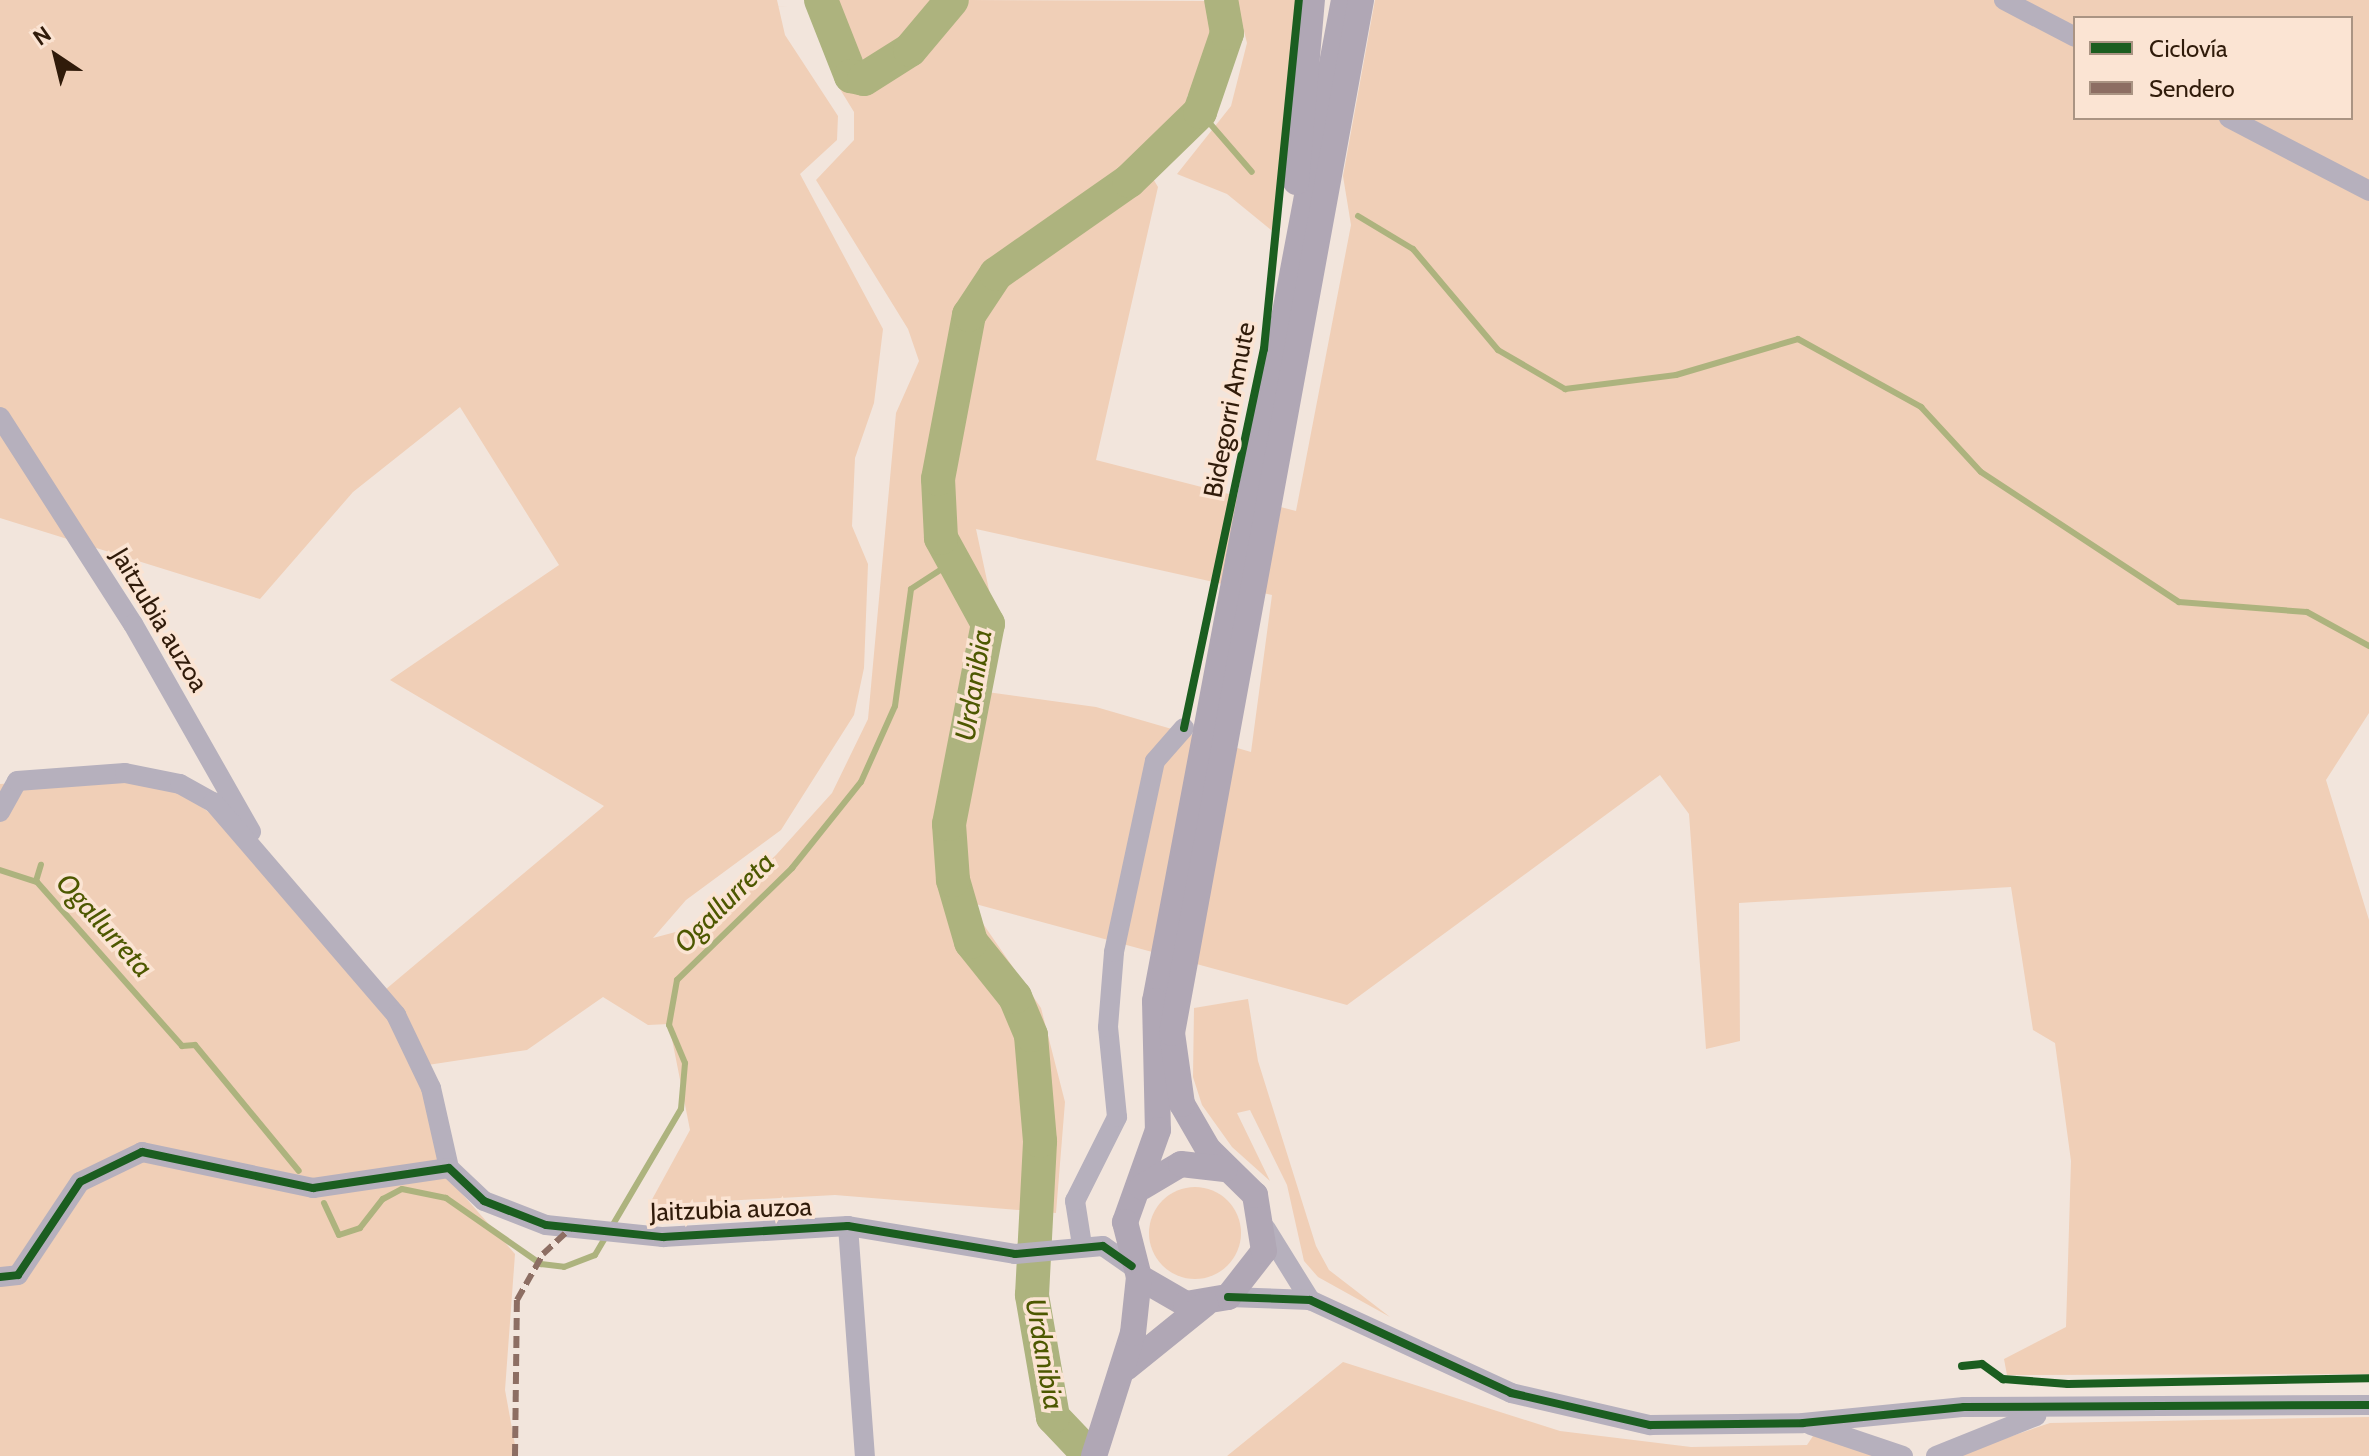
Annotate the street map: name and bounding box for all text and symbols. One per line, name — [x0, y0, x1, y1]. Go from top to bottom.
north arrow — [16, 16, 96, 96]
legend — [2073, 16, 2353, 120]
text: N — [28, 20, 56, 51]
text: Ciclovía — [2149, 34, 2227, 63]
text: Sendero — [2149, 74, 2235, 103]
street label: Bidegorri Amute — [1198, 320, 1262, 500]
street label: Jaitzubia auzoa — [104, 542, 214, 698]
water label: Urdanibia — [948, 627, 998, 743]
water label: Ogallurreta — [667, 845, 781, 959]
water label: Ogallurreta — [50, 866, 160, 984]
street label: Jaitzubia auzoa — [649, 1192, 813, 1228]
water label: Urdanibia — [1019, 1296, 1071, 1412]

